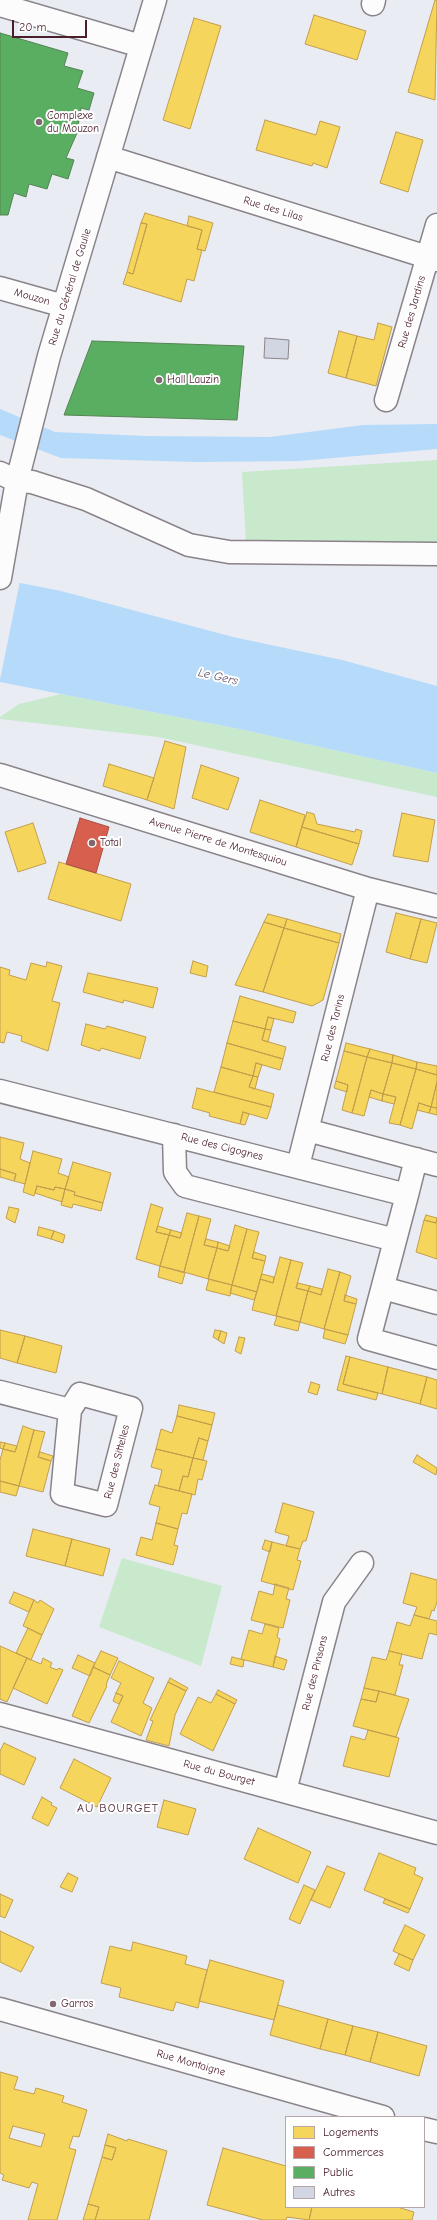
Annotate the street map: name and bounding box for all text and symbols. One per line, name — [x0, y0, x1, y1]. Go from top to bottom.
scale bar — [14, 12, 89, 38]
text: 20 m — [19, 20, 47, 34]
place label: Complexe du Mouzon — [47, 109, 99, 135]
marker: Complexe du Mouzon — [34, 117, 44, 127]
street label: Rue des Lilas — [242, 194, 304, 224]
street label: Rue du Général de Gaulle — [46, 227, 94, 347]
street label: Rue des Jardins — [395, 274, 429, 350]
street label: Mouzon — [12, 286, 52, 308]
place label: Hall Lauzin — [167, 373, 219, 387]
marker: Hall Lauzin — [154, 375, 164, 385]
water label: Le Gers — [197, 665, 239, 689]
street label: Avenue Pierre de Montesquiou — [148, 815, 288, 869]
place label: Total — [100, 836, 121, 850]
marker: Total — [87, 838, 97, 848]
street label: Rue des Tarins — [318, 993, 348, 1063]
street label: Rue des Cigognes — [180, 1130, 264, 1164]
street label: Rue des Sittelles — [101, 1424, 133, 1500]
street label: Rue des Pinsons — [299, 1634, 331, 1712]
street label: Rue du Bourget — [182, 1757, 256, 1789]
district label: AU BOURGET — [77, 1802, 159, 1816]
place label: Garros — [61, 1997, 93, 2011]
marker: Garros — [48, 1999, 58, 2009]
street label: Rue Montaigne — [155, 2047, 227, 2079]
legend — [285, 2116, 425, 2208]
text: Logements — [323, 2125, 379, 2139]
text: Commerces — [323, 2145, 384, 2159]
text: Public — [323, 2165, 353, 2179]
text: Autres — [323, 2185, 355, 2199]

